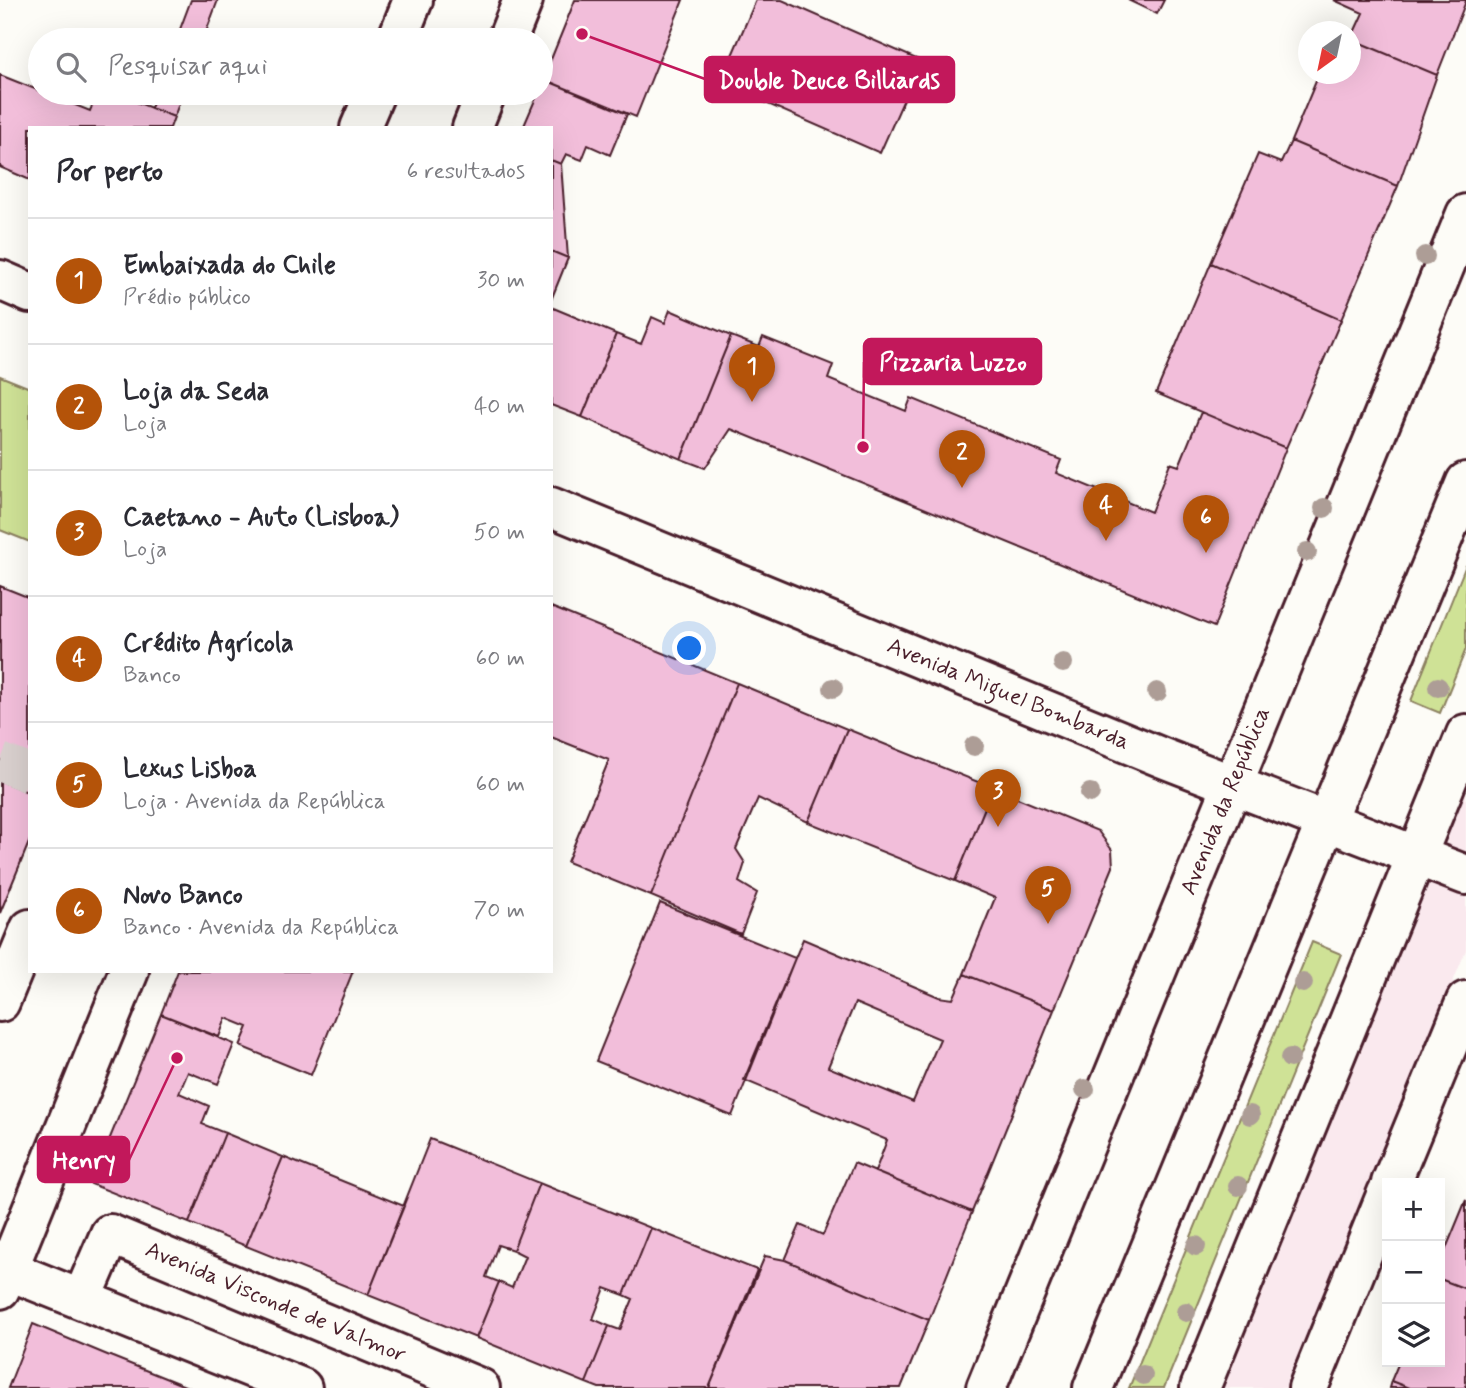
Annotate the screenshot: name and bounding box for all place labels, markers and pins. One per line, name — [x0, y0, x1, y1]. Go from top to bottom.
callout: Double Deuce Billiards — [705, 57, 954, 102]
callout: Pizzaria Luzzo — [864, 339, 1041, 384]
pin: 1 — [729, 344, 775, 402]
pin: 2 — [939, 430, 985, 488]
pin: 4 — [1083, 483, 1129, 541]
pin: 6 — [1183, 495, 1229, 553]
pin: 3 — [975, 769, 1021, 827]
pin: 5 — [1025, 866, 1071, 924]
callout: Henry — [38, 1137, 129, 1182]

